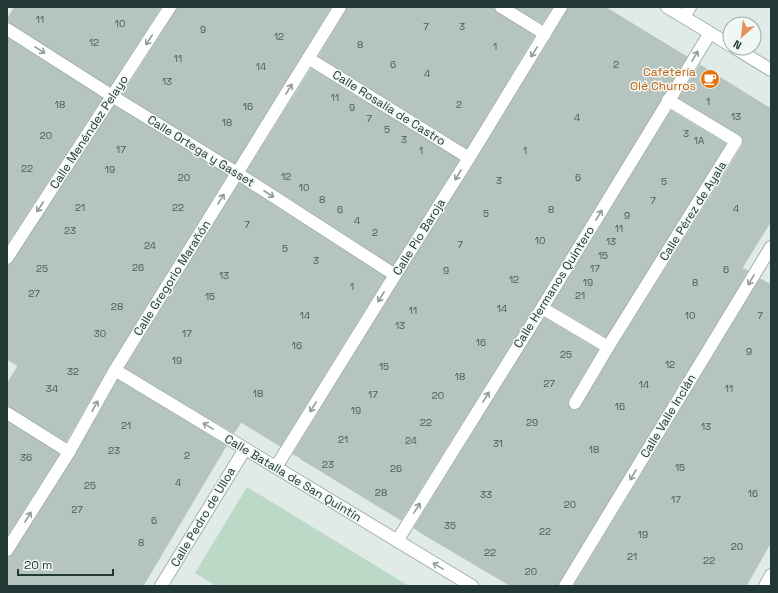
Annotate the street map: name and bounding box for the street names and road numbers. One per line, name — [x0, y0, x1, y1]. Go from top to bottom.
street label: Calle Rosalía de Castro — [329, 67, 449, 149]
street label: Calle Menéndez Pelayo — [46, 72, 132, 192]
street label: Calle Ortega y Gasset — [144, 111, 258, 191]
street label: Calle Pérez de Ayala — [656, 158, 730, 264]
street label: Calle Pío Baroja — [389, 195, 449, 278]
street label: Calle Gregorio Marañón — [130, 217, 214, 339]
street label: Calle Hermanos Quintero — [510, 223, 598, 351]
street label: Calle Valle Inclán — [637, 371, 699, 461]
street label: Calle Batalla de San Quintín — [221, 431, 365, 525]
street label: Calle Pedro de Ulloa — [167, 464, 239, 570]

